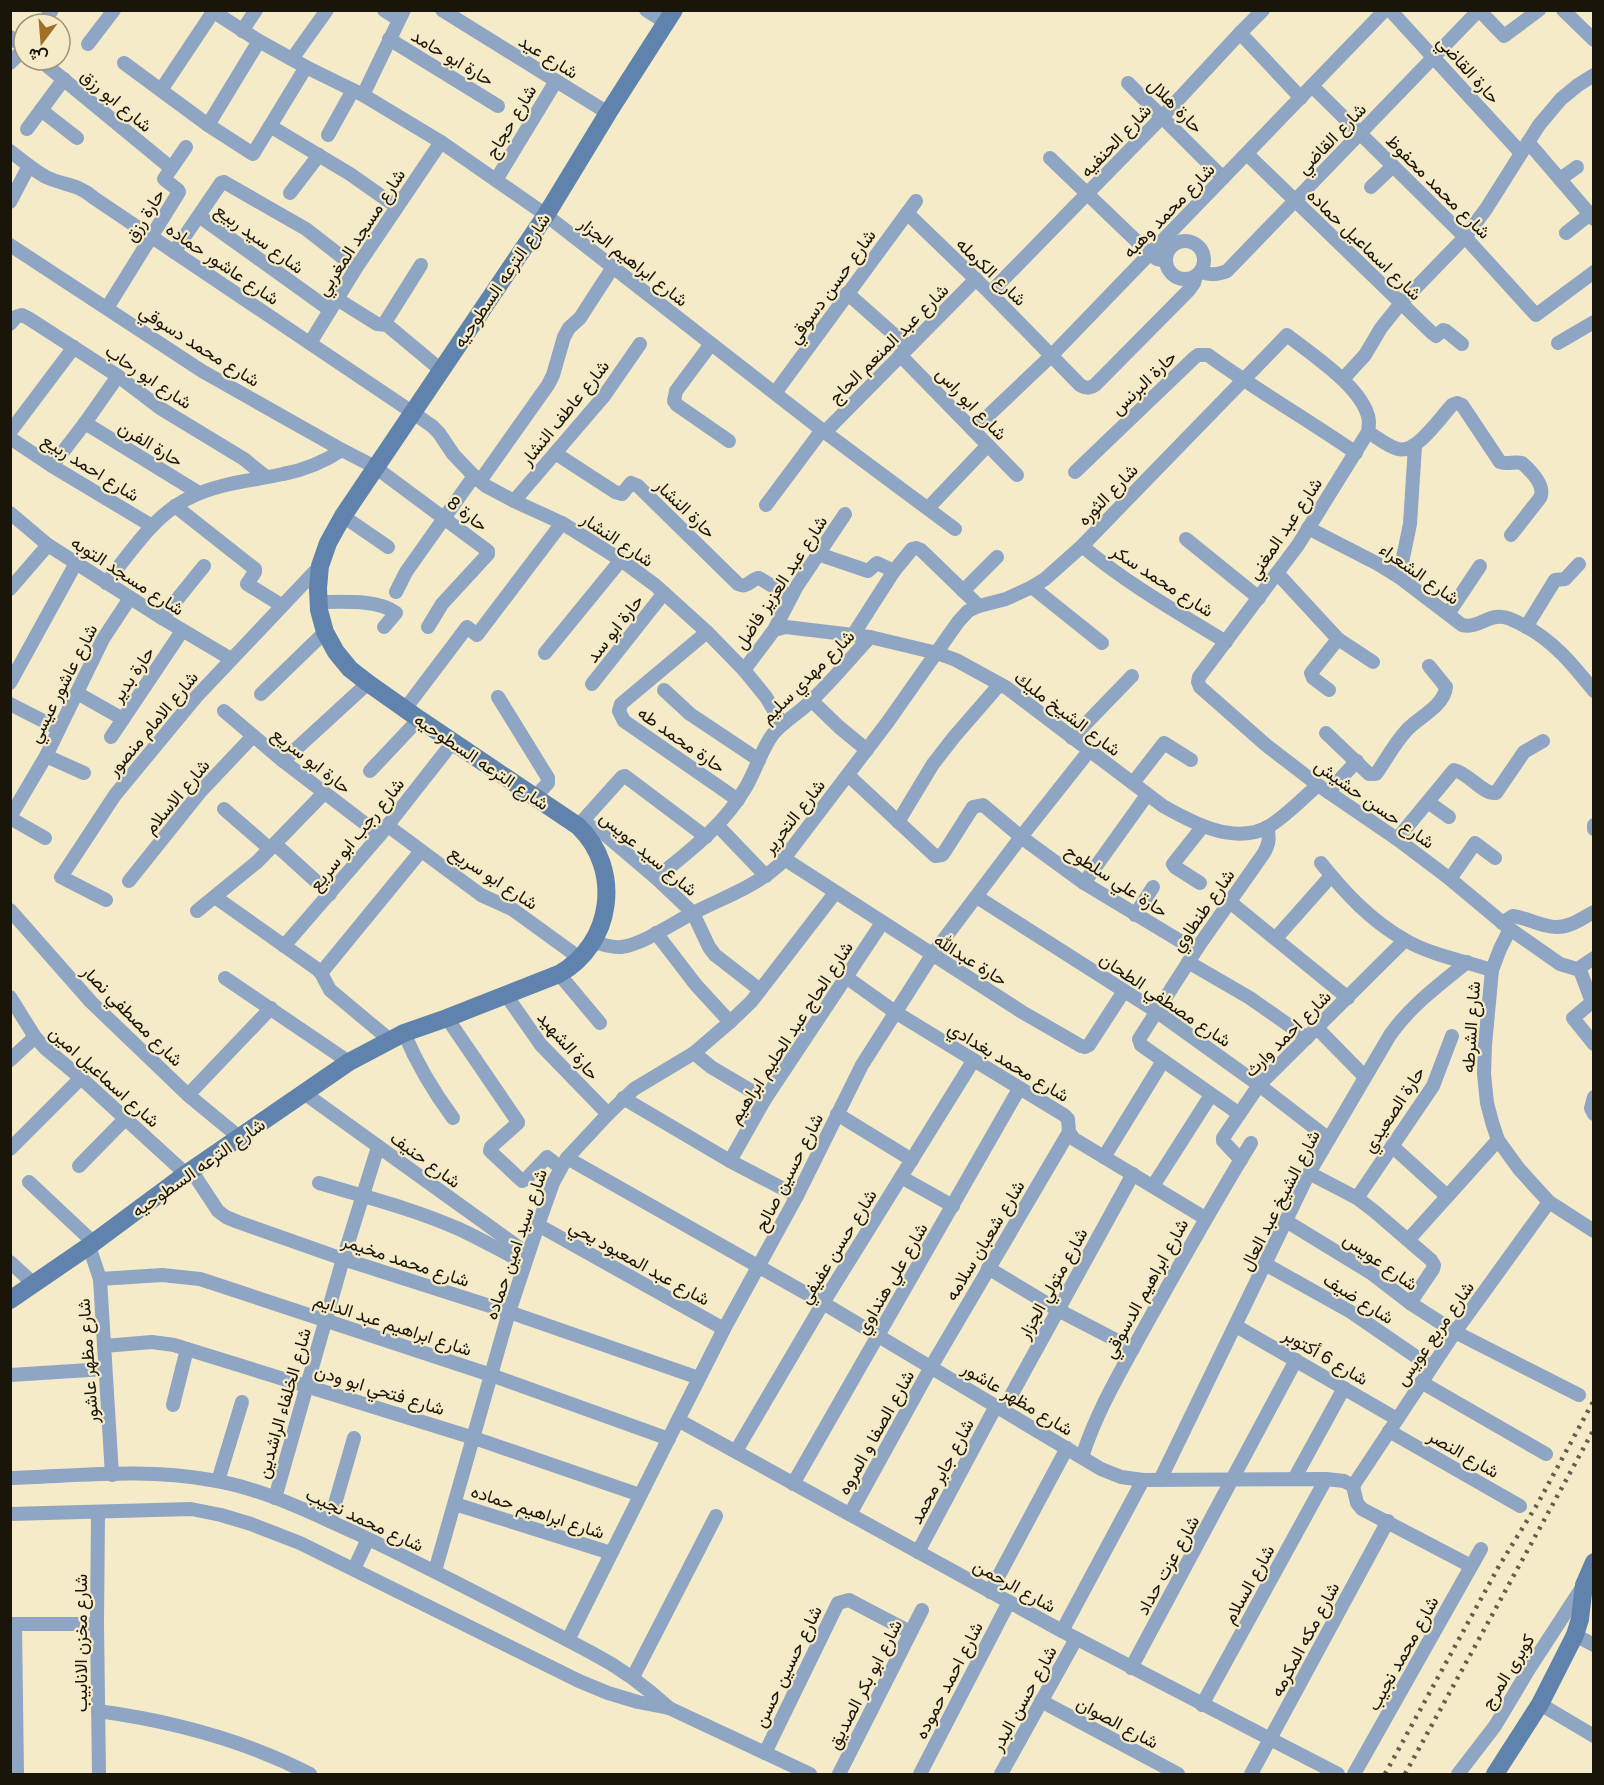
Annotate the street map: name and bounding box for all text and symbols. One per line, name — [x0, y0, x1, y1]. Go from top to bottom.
north arrow — [12, 12, 72, 72]
street label: حارة ابو حامد — [407, 24, 498, 91]
street label: شارع عيد — [514, 29, 583, 85]
street label: حارة القاضي — [1429, 30, 1505, 111]
text: ش — [26, 44, 50, 69]
street label: شارع ابو رزق — [75, 64, 157, 138]
street label: حارة هلال — [1143, 73, 1208, 138]
street label: شارع حجاج — [480, 80, 542, 163]
street label: شارع القاضي — [1292, 98, 1374, 182]
street label: شارع الحنفيه — [1075, 99, 1157, 183]
street label: شارع محمد محفوظ — [1381, 129, 1496, 244]
street label: شارع محمد وهبه — [1117, 158, 1220, 263]
street label: شارع مسجد المغربي — [311, 164, 413, 302]
street label: حارة رزق — [119, 184, 170, 246]
street label: شارع اسماعيل حماده — [1302, 184, 1427, 306]
street label: شارع سيد ربيع — [210, 198, 309, 279]
street label: شارع الترعه السطوحيه — [448, 208, 556, 353]
street label: شارع ابراهيم الجزار — [573, 211, 693, 312]
street label: شارع عاشور حماده — [161, 217, 284, 311]
street label: شارع حسن دسوقي — [782, 224, 884, 350]
street label: شارع الكرمله — [951, 232, 1032, 311]
street label: شارع عبد المنعم الحاج — [823, 278, 954, 409]
street label: شارع محمد دسوقي — [133, 299, 264, 395]
street label: شارع ابو رحاب — [100, 339, 197, 415]
street label: حارة البرنس — [1105, 345, 1181, 420]
street label: شارع عاطف النشار — [514, 355, 615, 471]
street label: شارع ابو راس — [930, 362, 1012, 446]
street label: حارة الفرن — [114, 415, 187, 472]
street label: شارع احمد ربيع — [37, 428, 144, 507]
street label: شارع الثوره — [1072, 458, 1143, 531]
street label: حارة النشار — [650, 473, 721, 543]
street label: شارع عبد المغني — [1242, 473, 1330, 586]
street label: حارة 8 — [443, 491, 493, 536]
street label: شارع النشار — [576, 506, 658, 573]
street label: شارع عبد العزيز فاضل — [729, 511, 833, 654]
street label: شارع مسجد التوبه — [66, 530, 189, 621]
street label: شارع الشعراء — [1375, 537, 1464, 610]
street label: شارع محمد سكر — [1106, 538, 1218, 623]
street label: حارة ابو سد — [581, 590, 648, 667]
street label: شارع عاشور عيسي — [23, 620, 106, 748]
street label: شارع مهدي سليم — [755, 624, 862, 731]
street label: حارة بدير — [105, 642, 159, 707]
street label: شارع الامام منصور — [101, 666, 204, 782]
street label: شارع الشيخ مليك — [1009, 666, 1126, 762]
street label: حارة محمد طه — [633, 701, 730, 778]
street label: شارع الترعه السطوحيه — [409, 708, 554, 816]
street label: حارة ابو سريع — [267, 722, 356, 799]
street label: شارع حسن حشيش — [1310, 753, 1439, 854]
street label: شارع الاسلام — [138, 754, 215, 839]
street label: شارع رجب ابو سريع — [304, 773, 410, 896]
street label: شارع التحرير — [756, 774, 831, 860]
street label: شارع سيد عويس — [594, 806, 702, 902]
street label: حارة علي سلطوح — [1059, 839, 1172, 926]
street label: شارع ابو سريع — [444, 840, 542, 915]
street label: شارع طنطاوي — [1165, 864, 1243, 959]
street label: حارة عبدالله — [930, 928, 1012, 991]
street label: شارع الحاج عبد الحليم ابراهيم — [723, 937, 859, 1128]
street label: شارع مصطفي الطحان — [1093, 947, 1236, 1055]
street label: شارع مصطفي نصار — [73, 959, 188, 1074]
street label: شارع الشرطه — [1456, 980, 1486, 1074]
street label: شارع احمد وارث — [1239, 985, 1336, 1082]
street label: حارة الشهيد — [532, 1006, 605, 1085]
street label: شارع محمد بغدادي — [942, 1016, 1074, 1110]
street label: شارع اسماعيل امين — [44, 1021, 165, 1133]
street label: حارة الصعيدي — [1357, 1062, 1433, 1159]
street label: شارع حسين صالح — [749, 1109, 829, 1236]
street label: شارع الترعه السطوحيه — [127, 1113, 270, 1223]
street label: شارع حنيف — [385, 1126, 466, 1194]
street label: شارع الشيخ عبد العال — [1234, 1126, 1326, 1275]
street label: شارع سيد امين حماده — [479, 1166, 553, 1323]
street label: شارع شعبان سلامه — [939, 1176, 1030, 1305]
street label: شارع حسن عفيفي — [793, 1185, 885, 1310]
street label: شارع عبد المعبود يحي — [563, 1214, 714, 1314]
street label: شارع ابراهيم الدسوقي — [1098, 1214, 1197, 1364]
street label: شارع علي هنداوي — [850, 1218, 936, 1340]
street label: شارع متولي الجزار — [1012, 1224, 1096, 1346]
street label: شارع عويس — [1338, 1227, 1423, 1296]
street label: شارع محمد مخيمر — [338, 1229, 472, 1293]
street label: شارع ضيف — [1319, 1268, 1398, 1330]
street label: شارع مربع عويس — [1390, 1276, 1480, 1391]
street label: شارع ابراهيم عبد الدايم — [311, 1288, 475, 1362]
street label: شارع مظهر عاشور — [72, 1298, 104, 1425]
street label: شارع 6 أكتوبر — [1278, 1322, 1373, 1391]
street label: شارع الخلفاء الراشدين — [251, 1325, 317, 1481]
street label: شارع مظهر عاشور — [957, 1356, 1077, 1441]
street label: شارع فتحي ابو ودن — [311, 1359, 448, 1424]
street label: شارع الصفا و المروه — [832, 1366, 920, 1499]
street label: شارع جابر محمد — [904, 1415, 980, 1528]
street label: شارع النصر — [1423, 1423, 1504, 1484]
street label: شارع ابراهيم حماده — [468, 1479, 608, 1545]
street label: شارع محمد نجيب — [302, 1482, 427, 1558]
street label: شارع عزت حداد — [1131, 1511, 1205, 1620]
street label: شارع السلام — [1217, 1541, 1280, 1628]
street label: شارع الرحمن — [969, 1553, 1060, 1618]
street label: شارع مخزن الانابيب — [69, 1574, 93, 1712]
street label: شارع مكه المكرمه — [1265, 1578, 1345, 1701]
street label: شارع محمد نجيب — [1361, 1592, 1444, 1715]
street label: شارع حسين حسن — [748, 1601, 828, 1731]
street label: شارع ابو بكر الصديق — [822, 1616, 908, 1753]
street label: شارع احمد حموده — [909, 1618, 989, 1743]
street label: كوبرى المرج — [1475, 1629, 1540, 1714]
street label: شارع حسن البدر — [985, 1642, 1063, 1756]
street label: شارع الصوان — [1072, 1691, 1163, 1755]

